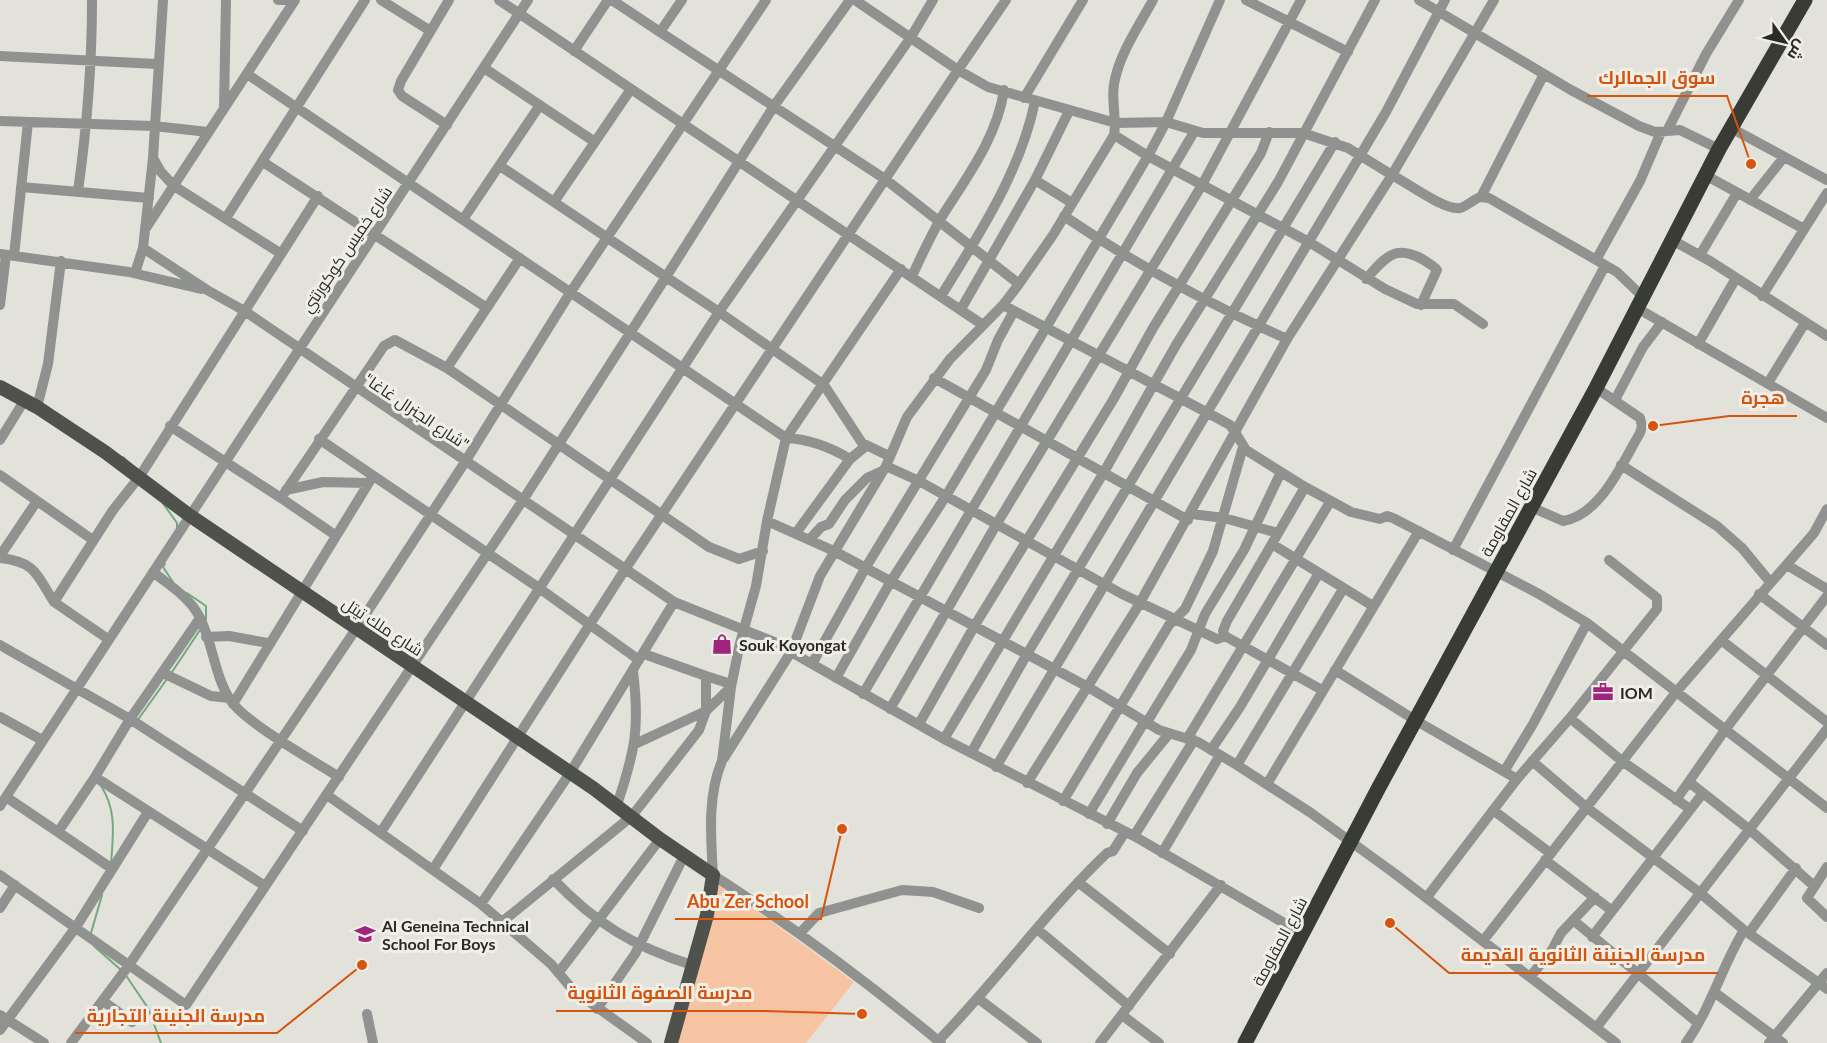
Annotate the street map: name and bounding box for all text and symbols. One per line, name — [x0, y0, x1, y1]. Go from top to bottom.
north arrow — [1755, 12, 1815, 72]
text: ش — [1783, 36, 1811, 64]
callout: سوق الجمالرك — [1587, 60, 1727, 96]
text: سوق الجمالرك — [1599, 66, 1715, 89]
street label: شارع خميس كوكورتني — [297, 182, 399, 319]
street label: "شارع الجنرال غاغا" — [359, 369, 473, 456]
callout: هجرة — [1729, 380, 1797, 416]
text: هجرة — [1741, 386, 1785, 409]
street label: شارع المقاومة — [1476, 465, 1543, 561]
street label: شارع ملك تيتل — [337, 593, 427, 662]
shop icon: Souk Koyongat — [710, 632, 734, 656]
place label: Souk Koyongat — [739, 635, 847, 654]
office icon: IOM — [1591, 680, 1615, 704]
place label: IOM — [1620, 683, 1653, 702]
callout: Abu Zer School — [675, 883, 821, 919]
text: Abu Zer School — [686, 890, 809, 912]
street label: شارع المقاومة — [1248, 893, 1313, 990]
place label: Al Geneina Technical School For Boys — [381, 916, 529, 953]
school or university icon: Al Geneina Technical School For Boys — [353, 922, 377, 946]
callout: مدرسة الجنينة الثانوية القديمة — [1449, 937, 1718, 973]
text: مدرسة الجنينة الثانوية القديمة — [1461, 943, 1705, 966]
callout: مدرسة الصفوة الثانوية — [556, 975, 765, 1011]
text: مدرسة الصفوة الثانوية — [568, 981, 752, 1004]
callout: مدرسة الجنينة التجارية — [75, 997, 277, 1033]
text: مدرسة الجنينة التجارية — [87, 1004, 265, 1026]

